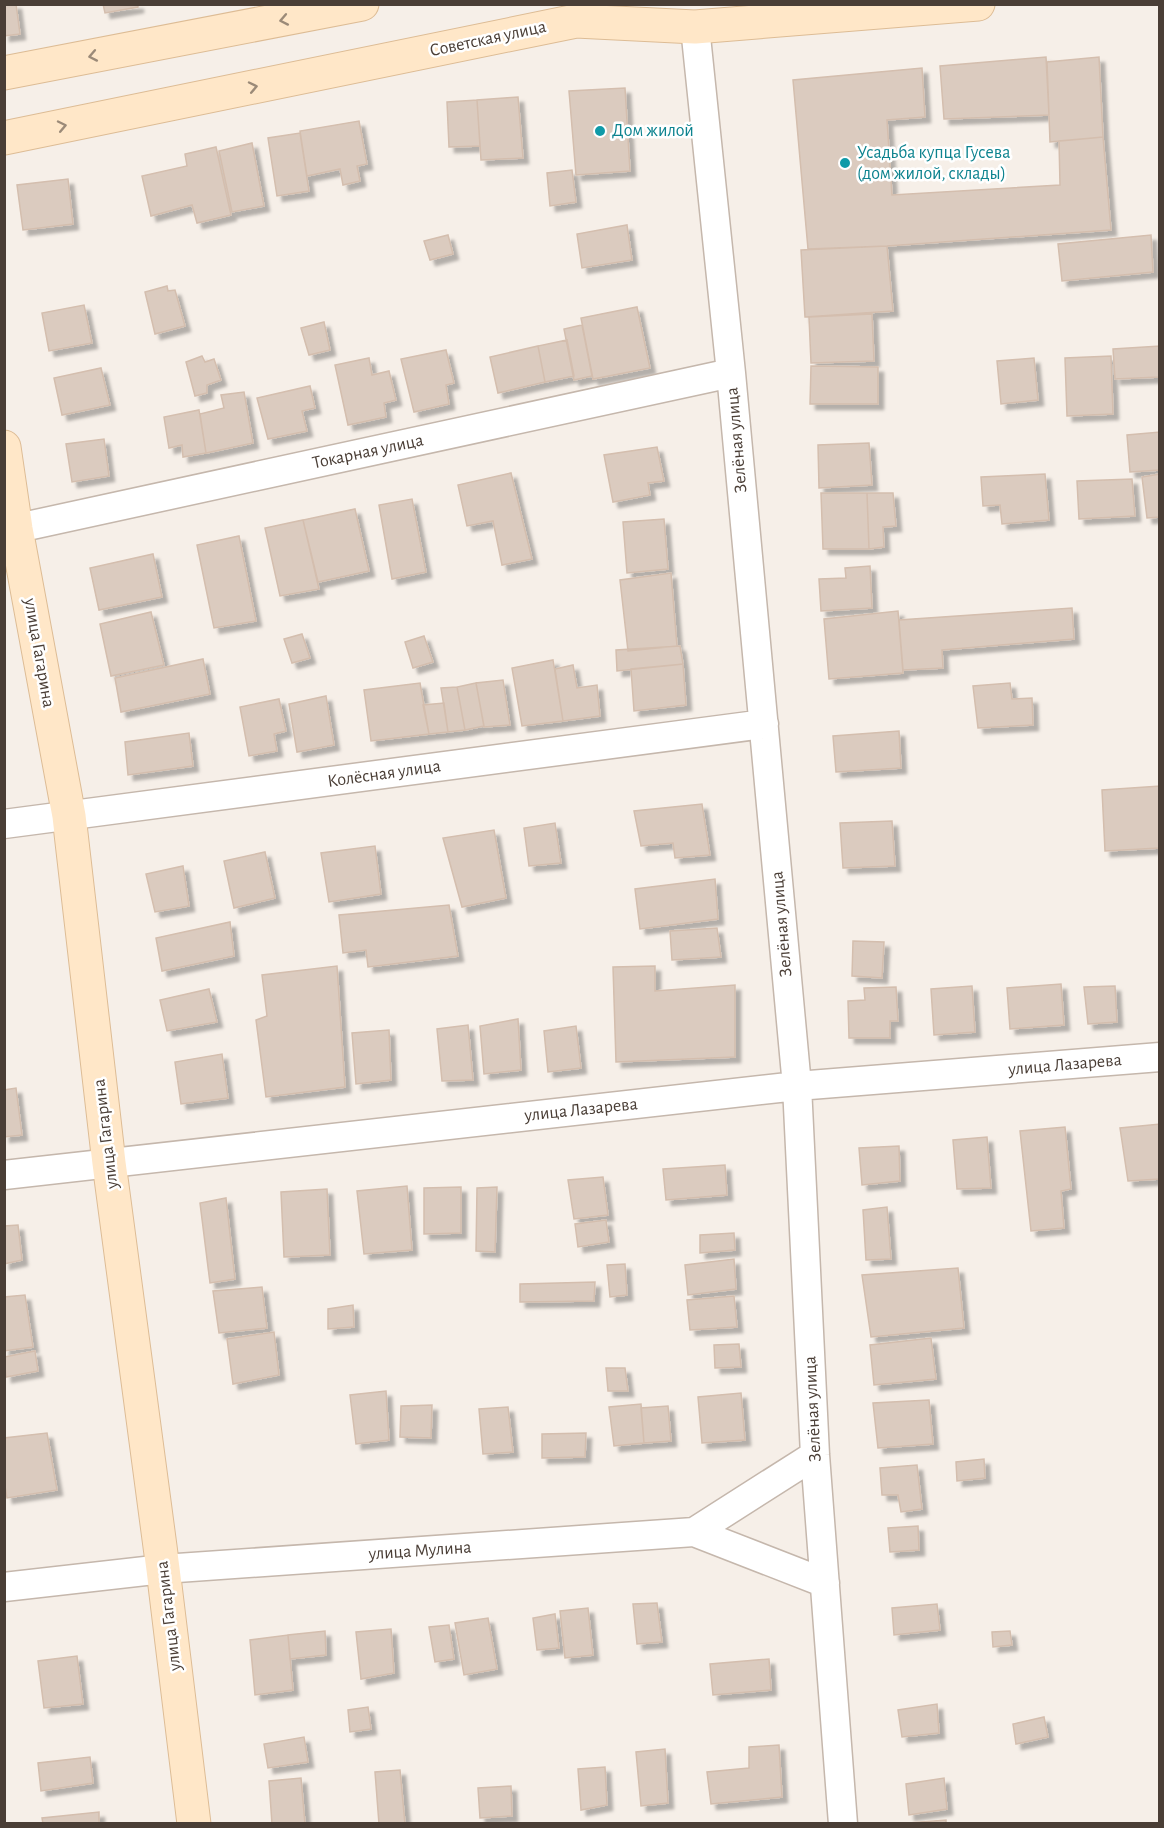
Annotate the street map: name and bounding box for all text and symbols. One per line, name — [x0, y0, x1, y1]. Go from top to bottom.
one-way arrow — [279, 13, 289, 25]
street label: Советская улица — [428, 18, 548, 60]
one-way arrow — [88, 49, 98, 62]
one-way arrow — [248, 81, 258, 94]
one-way arrow — [57, 120, 67, 133]
place label: Дом жилой — [612, 122, 694, 140]
marker: Дом жилой — [593, 124, 607, 138]
place label: Усадьба купца Гусева (дом жилой, склады) — [857, 143, 1010, 183]
marker: Усадьба купца Гусева (дом жилой, склады) — [838, 156, 852, 170]
street label: Зелёная улица — [723, 386, 751, 494]
street label: Токарная улица — [311, 431, 425, 473]
street label: улица Гагарина — [20, 596, 57, 709]
street label: Колёсная улица — [326, 757, 442, 791]
street label: Зелёная улица — [768, 870, 796, 978]
street label: улица Лазарева — [1007, 1051, 1122, 1079]
street label: улица Гагарина — [90, 1078, 122, 1191]
street label: улица Лазарева — [522, 1095, 639, 1125]
street label: Зелёная улица — [801, 1356, 825, 1462]
street label: улица Мулина — [367, 1538, 472, 1564]
street label: улица Гагарина — [153, 1560, 185, 1673]

